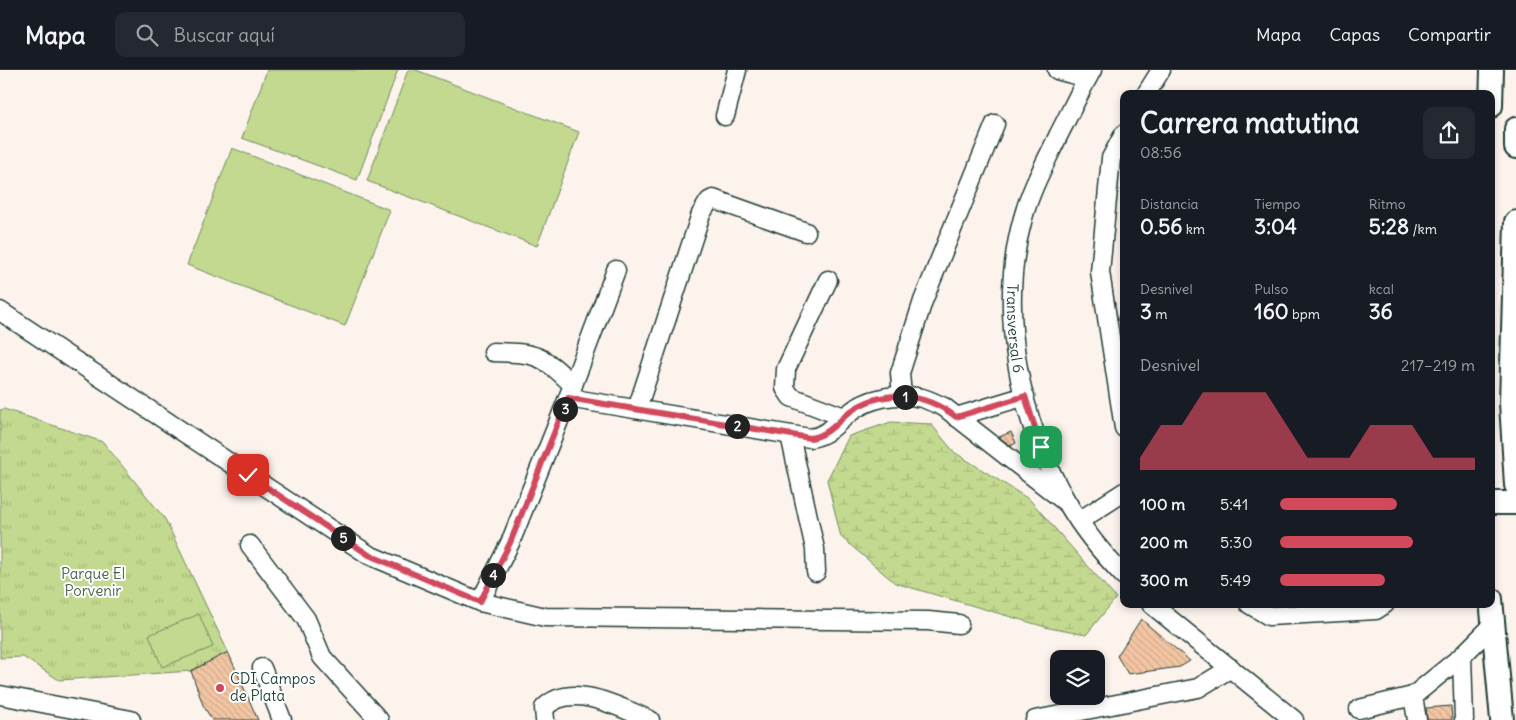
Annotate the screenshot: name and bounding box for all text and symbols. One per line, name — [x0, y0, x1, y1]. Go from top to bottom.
search box — [115, 12, 465, 57]
text: Mapa — [25, 20, 85, 50]
icon: search — [133, 21, 161, 49]
text: Buscar aquí — [173, 23, 275, 47]
text: Mapa — [1256, 23, 1301, 46]
text: Capas — [1329, 23, 1380, 46]
text: Compartir — [1408, 23, 1491, 46]
text: Carrera matutina — [1140, 105, 1359, 141]
button: share — [1423, 107, 1475, 159]
text: 08:56 — [1140, 142, 1182, 162]
text: Distancia — [1140, 195, 1199, 213]
text: Tiempo — [1254, 195, 1300, 213]
text: Ritmo — [1369, 195, 1406, 213]
text: 0.56 — [1140, 213, 1182, 240]
text: 3:04 — [1254, 213, 1297, 240]
text: 5:28 — [1369, 213, 1409, 240]
text: km — [1182, 220, 1205, 238]
text: /km — [1409, 220, 1437, 238]
text: Desnivel — [1140, 280, 1193, 298]
text: Pulso — [1254, 280, 1288, 298]
text: kcal — [1369, 280, 1394, 298]
street label: Transversal 6 — [1003, 283, 1029, 374]
text: 3 — [1140, 298, 1152, 325]
text: 160 — [1254, 298, 1289, 325]
text: 36 — [1369, 298, 1393, 325]
text: m — [1152, 305, 1168, 323]
text: bpm — [1289, 305, 1320, 323]
text: Desnivel — [1140, 355, 1200, 375]
text: 217–219 m — [1401, 355, 1475, 375]
pin: 1 — [892, 384, 918, 410]
text: 1 — [903, 388, 908, 406]
pin: 3 — [552, 396, 578, 422]
text: 3 — [562, 400, 569, 418]
pin: 2 — [724, 414, 750, 438]
text: 2 — [734, 417, 741, 435]
pin — [1020, 426, 1062, 468]
icon: arrive — [1027, 433, 1055, 461]
pin — [227, 454, 269, 496]
icon: check — [234, 461, 262, 489]
text: 100 m — [1140, 494, 1185, 514]
text: 5:41 — [1220, 494, 1248, 514]
pin: 5 — [330, 526, 356, 550]
text: 5 — [339, 529, 348, 547]
text: 200 m — [1140, 532, 1188, 552]
text: 5:30 — [1220, 532, 1252, 552]
pin: 4 — [480, 562, 506, 588]
park label: Parque El Porvenir — [61, 564, 125, 600]
text: 4 — [489, 566, 498, 584]
text: 300 m — [1140, 570, 1188, 590]
text: 5:49 — [1220, 570, 1251, 590]
map controls — [1050, 650, 1105, 705]
button: layers — [1050, 650, 1105, 705]
place label: CDI Campos de Plata — [230, 669, 316, 705]
marker: CDI Campos de Plata — [214, 682, 226, 694]

